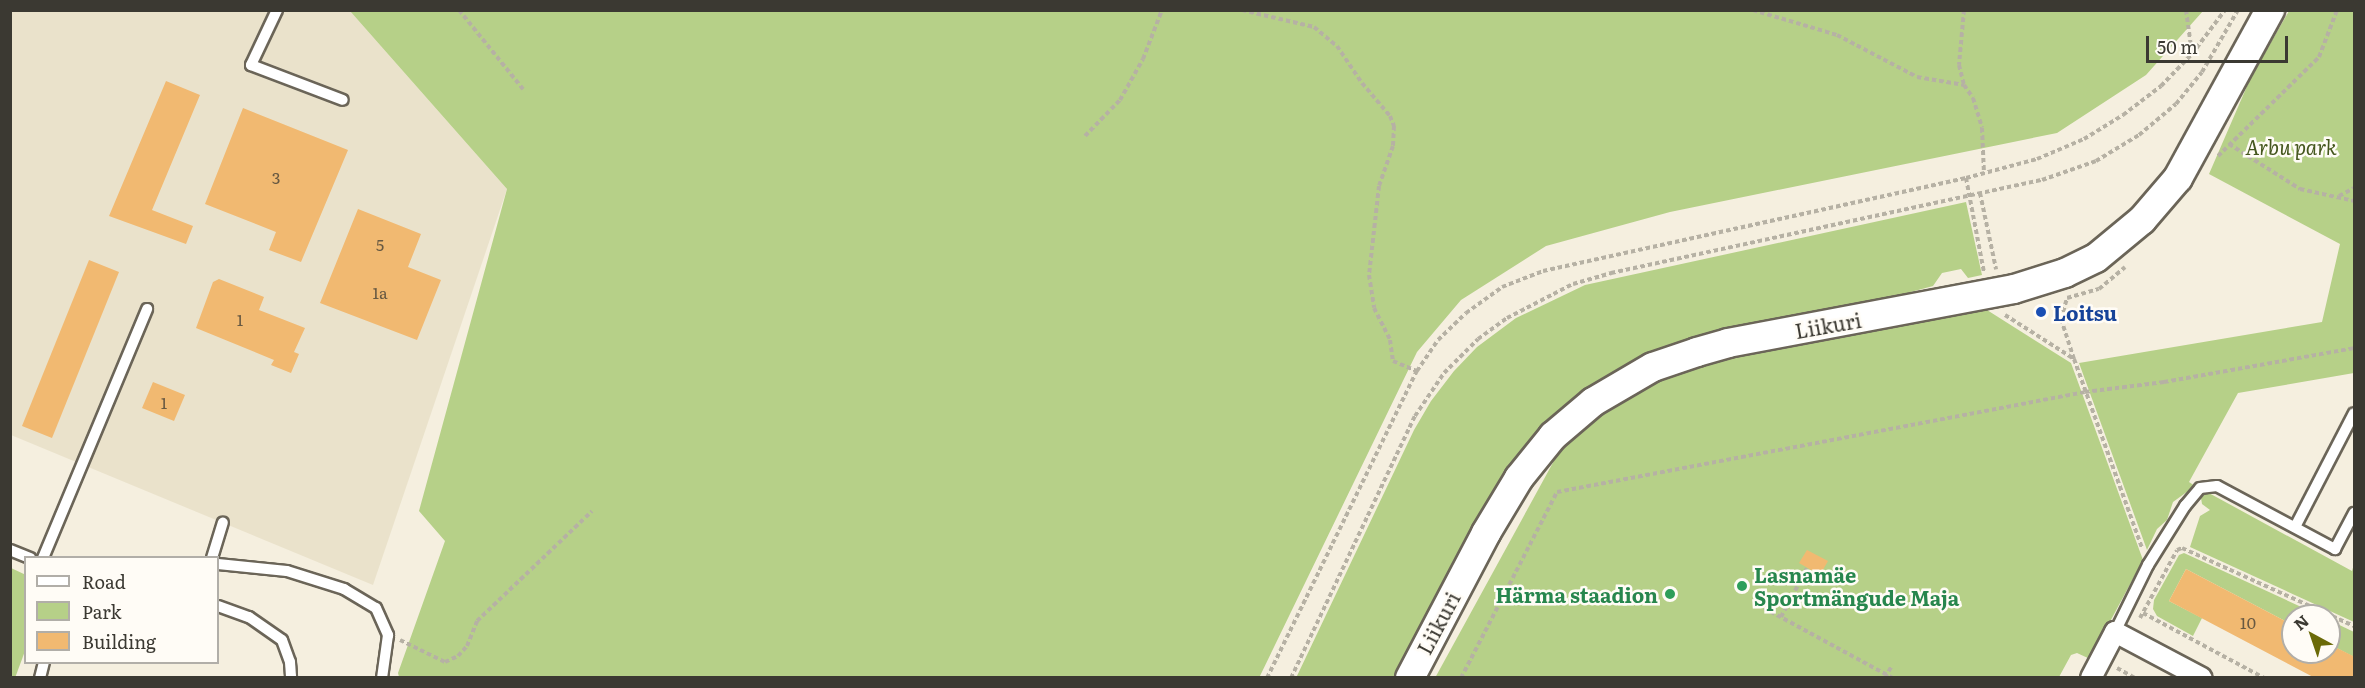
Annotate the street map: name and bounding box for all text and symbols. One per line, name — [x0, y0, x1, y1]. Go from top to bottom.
scale bar — [2149, 24, 2292, 62]
text: 50 m — [2157, 33, 2198, 60]
park label: Arbu park — [2245, 134, 2337, 158]
house number: 3 — [272, 167, 280, 187]
house number: 5 — [376, 234, 384, 254]
house number: 1a — [372, 282, 388, 302]
place label: Loitsu — [2053, 300, 2117, 324]
marker: Loitsu — [2034, 305, 2048, 319]
street label: Liikuri — [1793, 307, 1863, 343]
house number: 1 — [237, 309, 243, 329]
house number: 1 — [161, 392, 167, 412]
legend — [24, 556, 219, 664]
place label: Lasnamäe Sportmängude Maja — [1754, 562, 1959, 609]
text: Road — [82, 568, 126, 595]
marker: Lasnamäe Sportmängude Maja — [1735, 579, 1749, 593]
place label: Härma staadion — [1495, 582, 1658, 606]
marker: Härma staadion — [1663, 587, 1677, 601]
street label: Liikuri — [1412, 588, 1464, 658]
text: Park — [82, 598, 121, 625]
north arrow — [2281, 604, 2341, 664]
text: N — [2288, 608, 2314, 635]
house number: 10 — [2240, 612, 2256, 632]
text: Building — [82, 628, 156, 655]

